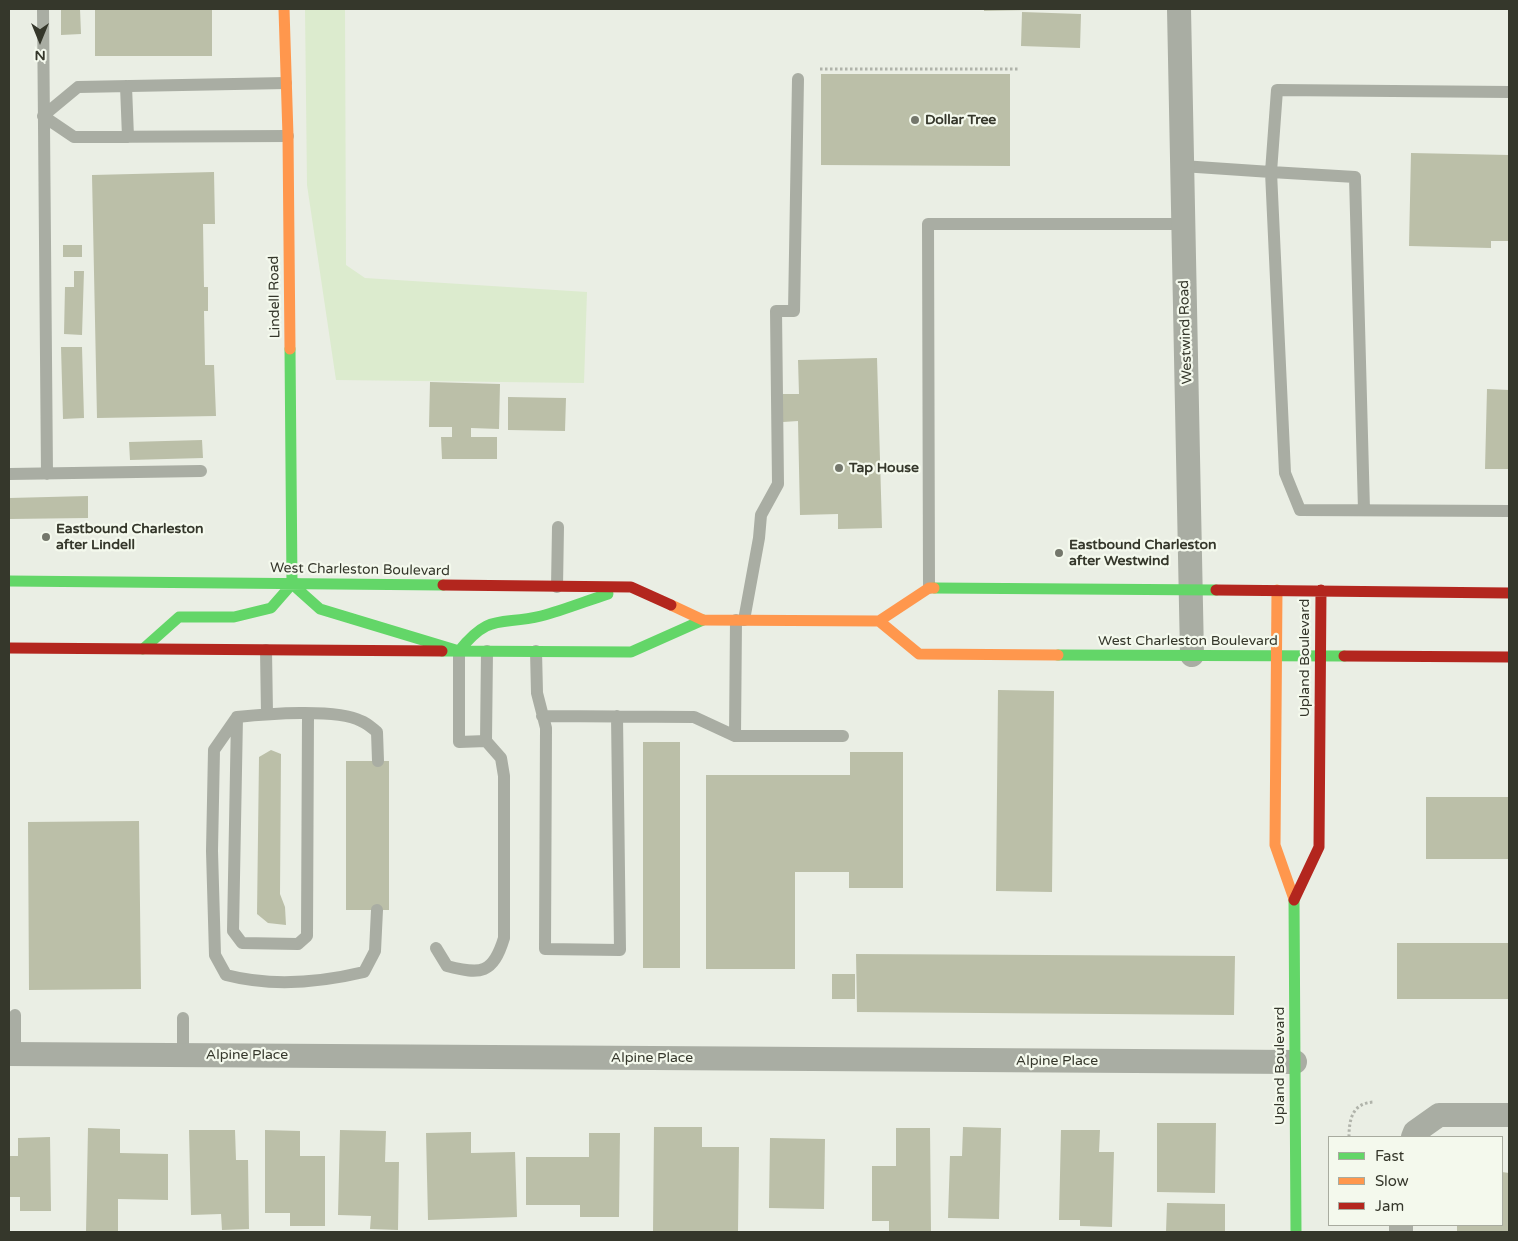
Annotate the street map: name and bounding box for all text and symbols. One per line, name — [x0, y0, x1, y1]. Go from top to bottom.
north arrow — [15, 15, 65, 65]
text: N — [34, 47, 46, 64]
place label: Dollar Tree — [925, 112, 996, 128]
marker: Dollar Tree — [909, 114, 921, 126]
street label: Lindell Road — [266, 256, 284, 338]
street label: Westwind Road — [1176, 280, 1196, 384]
place label: Tap House — [849, 460, 919, 476]
marker: Tap House — [833, 462, 845, 474]
place label: Eastbound Charleston after Lindell — [56, 521, 203, 554]
marker: Eastbound Charleston after Lindell — [40, 531, 52, 543]
place label: Eastbound Charleston after Westwind — [1069, 537, 1216, 570]
marker: Eastbound Charleston after Westwind — [1053, 547, 1065, 559]
street label: West Charleston Boulevard — [270, 560, 450, 580]
street label: Upland Boulevard — [1297, 599, 1313, 717]
street label: West Charleston Boulevard — [1098, 633, 1278, 649]
street label: Upland Boulevard — [1272, 1007, 1288, 1125]
street label: Alpine Place — [206, 1047, 288, 1063]
street label: Alpine Place — [611, 1050, 693, 1066]
street label: Alpine Place — [1016, 1053, 1098, 1069]
legend — [1328, 1136, 1503, 1226]
text: Fast — [1375, 1147, 1404, 1165]
text: Slow — [1375, 1172, 1409, 1190]
text: Jam — [1375, 1197, 1404, 1215]

